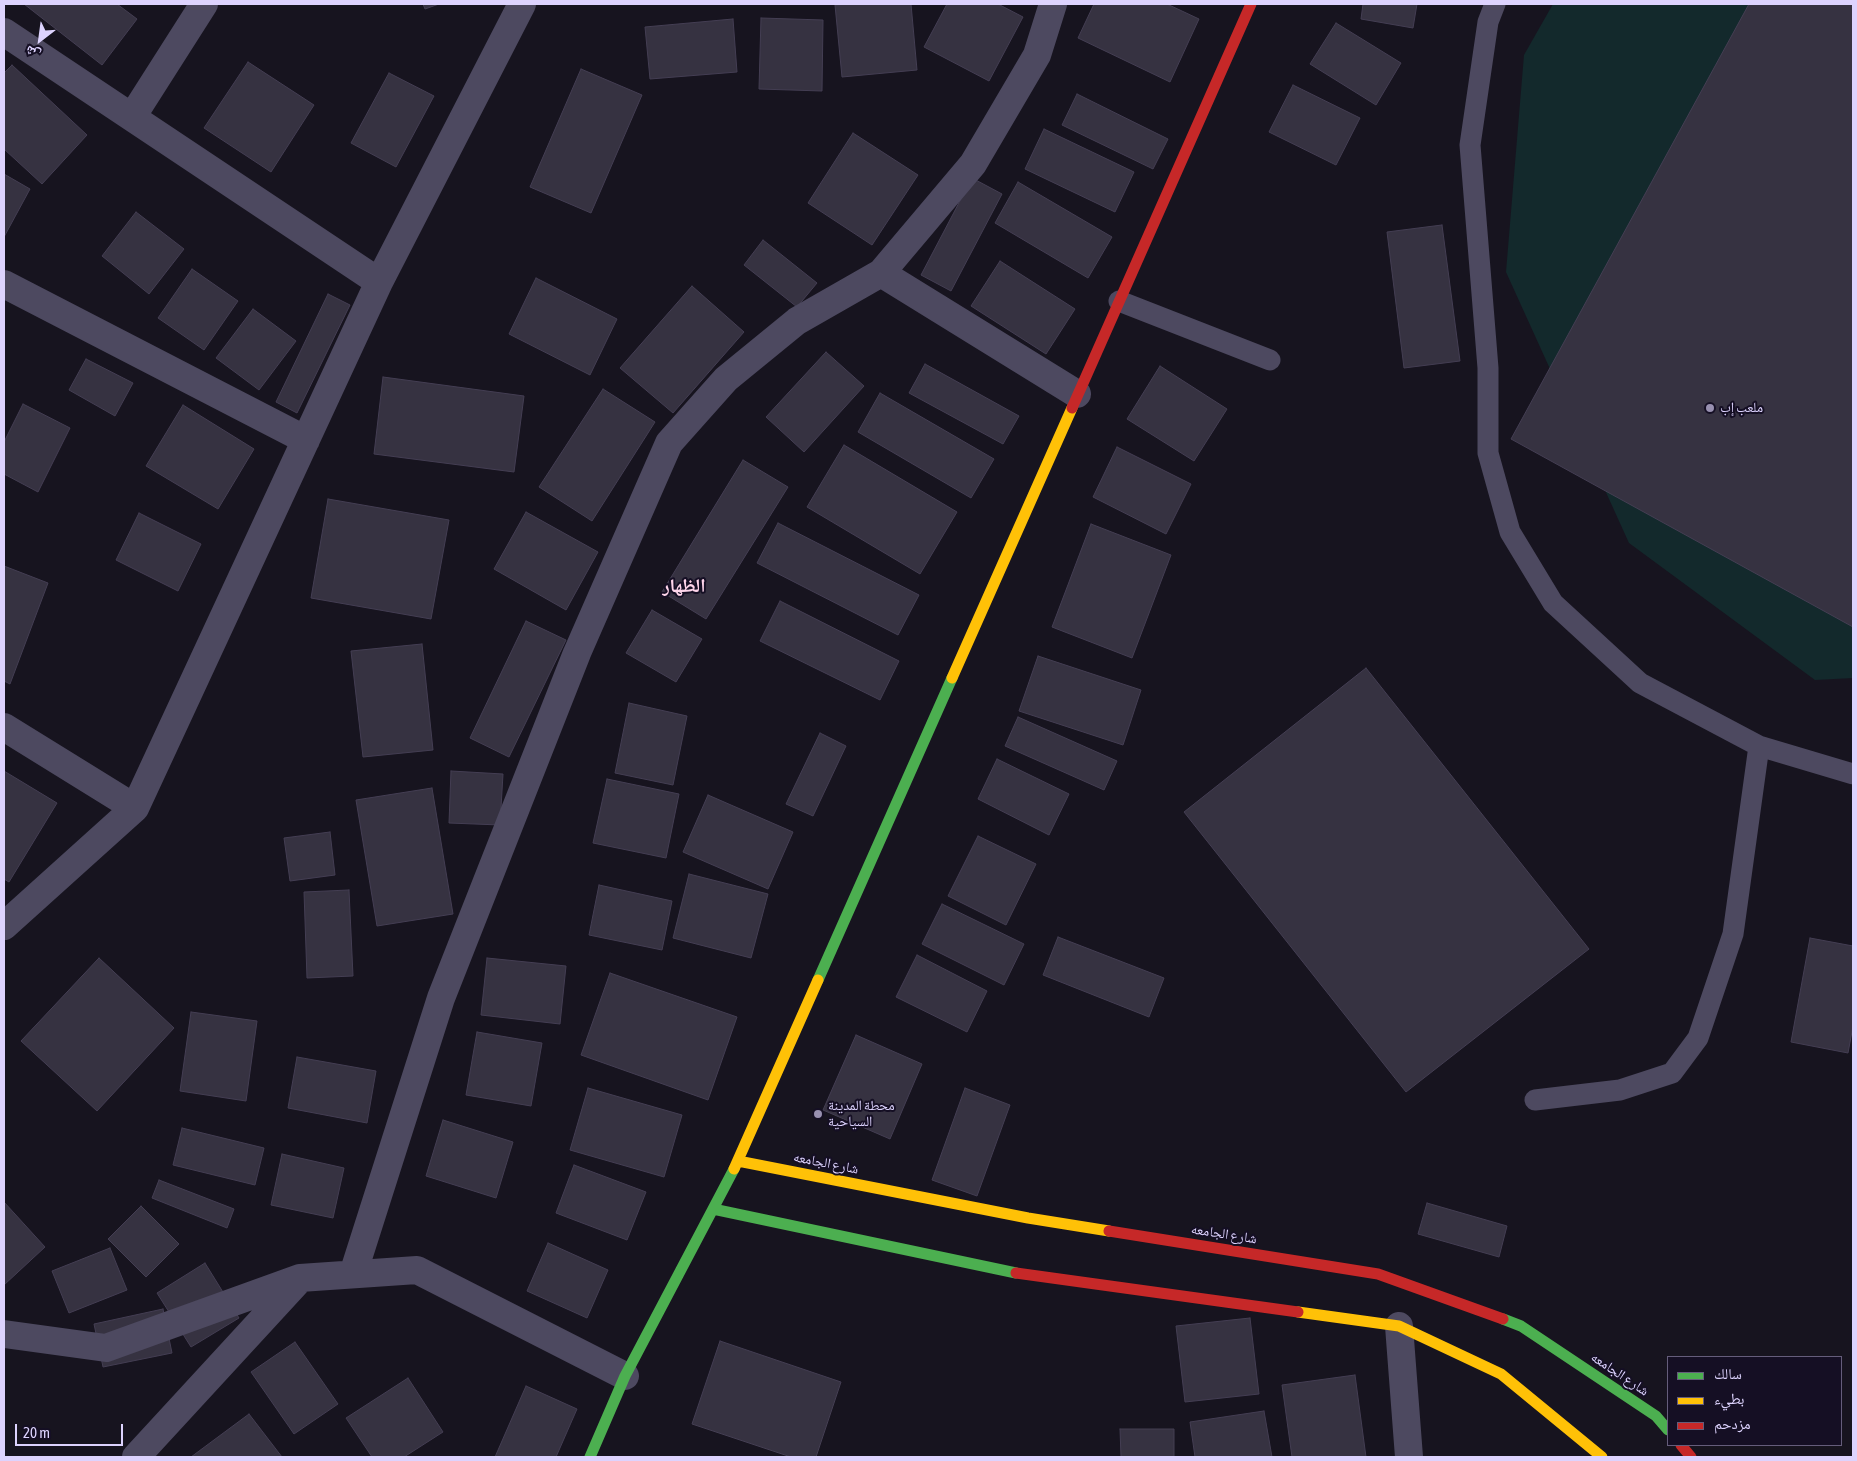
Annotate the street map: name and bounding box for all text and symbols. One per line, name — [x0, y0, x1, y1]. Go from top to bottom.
north arrow — [15, 15, 65, 65]
text: ش — [22, 42, 43, 64]
place label: ملعب إب — [1720, 400, 1763, 416]
marker: ملعب إب — [1704, 402, 1716, 414]
district label: الظهار — [662, 575, 706, 597]
place label: محطة المدينة السياحية — [828, 1098, 895, 1130]
marker: محطة المدينة السياحية — [812, 1108, 824, 1120]
street label: شارع الجامعه — [792, 1148, 860, 1178]
street label: شارع الجامعه — [1190, 1221, 1258, 1247]
street label: شارع الجامعه — [1588, 1349, 1652, 1399]
legend — [1667, 1356, 1842, 1446]
text: سالك — [1714, 1365, 1742, 1382]
text: بطيء — [1714, 1390, 1744, 1407]
scale bar — [18, 1414, 125, 1446]
text: مزدحم — [1714, 1415, 1751, 1432]
text: 20 m — [23, 1424, 50, 1441]

